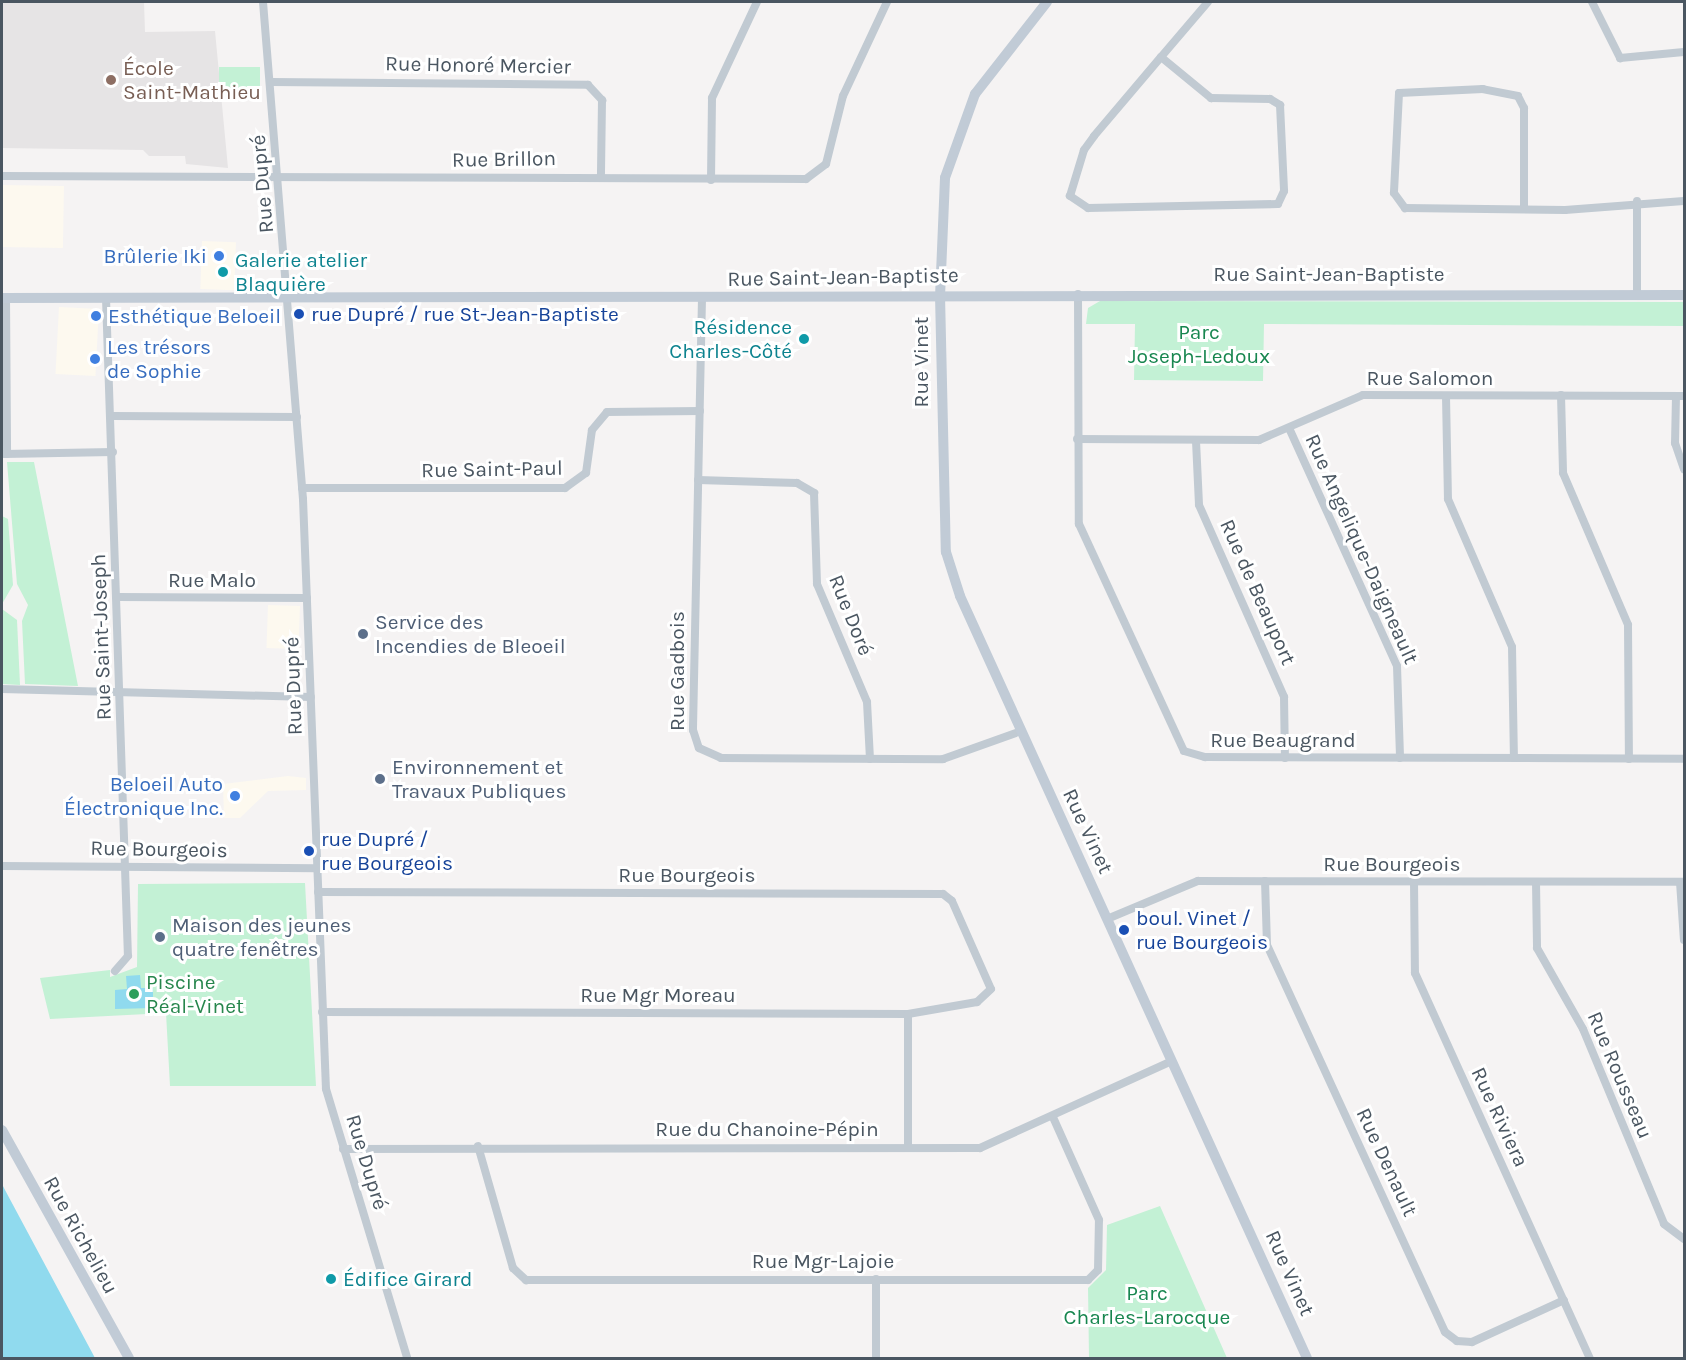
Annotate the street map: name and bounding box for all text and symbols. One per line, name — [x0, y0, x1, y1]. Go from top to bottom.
street label: Rue Honoré Mercier — [385, 51, 571, 79]
place label: École Saint-Mathieu — [123, 55, 261, 105]
marker: École Saint-Mathieu — [104, 73, 118, 87]
street label: Rue Dupré — [245, 134, 279, 234]
street label: Rue Brillon — [452, 145, 556, 173]
place label: Brûlerie Iki — [103, 243, 207, 269]
place label: Galerie atelier Blaquière — [235, 247, 367, 297]
marker: Brûlerie Iki — [212, 249, 226, 263]
street label: Rue Saint-Jean-Baptiste — [1213, 261, 1445, 287]
street label: Rue Saint-Jean-Baptiste — [727, 262, 959, 292]
marker: Galerie atelier Blaquière — [216, 265, 230, 279]
place label: rue Dupré / rue St-Jean-Baptiste — [311, 301, 619, 327]
place label: Esthétique Beloeil — [108, 303, 281, 329]
marker: rue Dupré / rue St-Jean-Baptiste — [292, 307, 306, 321]
marker: Esthétique Beloeil — [89, 309, 103, 323]
place label: Résidence Charles-Côté — [669, 314, 792, 364]
street label: Rue Vinet — [908, 317, 934, 407]
park label: Parc Joseph-Ledoux — [1128, 319, 1270, 369]
marker: Résidence Charles-Côté — [797, 332, 811, 346]
place label: Les trésors de Sophie — [107, 334, 211, 384]
marker: Les trésors de Sophie — [88, 352, 102, 366]
street label: Rue Salomon — [1367, 365, 1493, 391]
street label: Rue Angelique-Daigneault — [1300, 430, 1424, 668]
street label: Rue Saint-Paul — [421, 455, 563, 483]
street label: Rue de Beauport — [1215, 515, 1301, 669]
street label: Rue Saint-Joseph — [86, 553, 116, 721]
street label: Rue Malo — [168, 567, 256, 593]
street label: Rue Doré — [823, 571, 879, 659]
place label: Service des Incendies de Bleoeil — [375, 609, 566, 659]
street label: Rue Gadbois — [664, 611, 690, 731]
marker: Service des Incendies de Bleoeil — [356, 627, 370, 641]
street label: Rue Dupré — [279, 636, 307, 736]
street label: Rue Beaugrand — [1210, 727, 1356, 753]
place label: Environnement et Travaux Publiques — [392, 754, 566, 804]
place label: Beloeil Auto Électronique Inc. — [64, 771, 223, 821]
marker: Environnement et Travaux Publiques — [373, 772, 387, 786]
street label: Rue Vinet — [1057, 785, 1119, 877]
marker: Beloeil Auto Électronique Inc. — [228, 789, 242, 803]
place label: rue Dupré / rue Bourgeois — [321, 826, 453, 876]
street label: Rue Bourgeois — [90, 835, 228, 863]
marker: rue Dupré / rue Bourgeois — [302, 844, 316, 858]
street label: Rue Bourgeois — [1323, 851, 1461, 877]
street label: Rue Bourgeois — [618, 862, 756, 888]
place label: boul. Vinet / rue Bourgeois — [1136, 905, 1268, 955]
place label: Maison des jeunes quatre fenêtres — [172, 912, 352, 962]
marker: boul. Vinet / rue Bourgeois — [1117, 923, 1131, 937]
marker: Maison des jeunes quatre fenêtres — [153, 930, 167, 944]
place label: Piscine Réal-Vinet — [146, 969, 244, 1019]
street label: Rue Mgr Moreau — [580, 982, 736, 1008]
marker: Piscine Réal-Vinet — [127, 987, 141, 1001]
street label: Rue Rousseau — [1582, 1008, 1658, 1142]
street label: Rue Riviera — [1466, 1063, 1534, 1171]
street label: Rue Denault — [1351, 1104, 1423, 1220]
street label: Rue Dupré — [341, 1111, 393, 1213]
street label: Rue du Chanoine-Pépin — [655, 1116, 879, 1142]
street label: Rue Richelieu — [38, 1172, 124, 1298]
street label: Rue Vinet — [1260, 1226, 1320, 1320]
street label: Rue Mgr-Lajoie — [752, 1248, 894, 1274]
place label: Édifice Girard — [343, 1266, 473, 1292]
marker: Édifice Girard — [324, 1272, 338, 1286]
park label: Parc Charles-Larocque — [1064, 1280, 1230, 1330]

